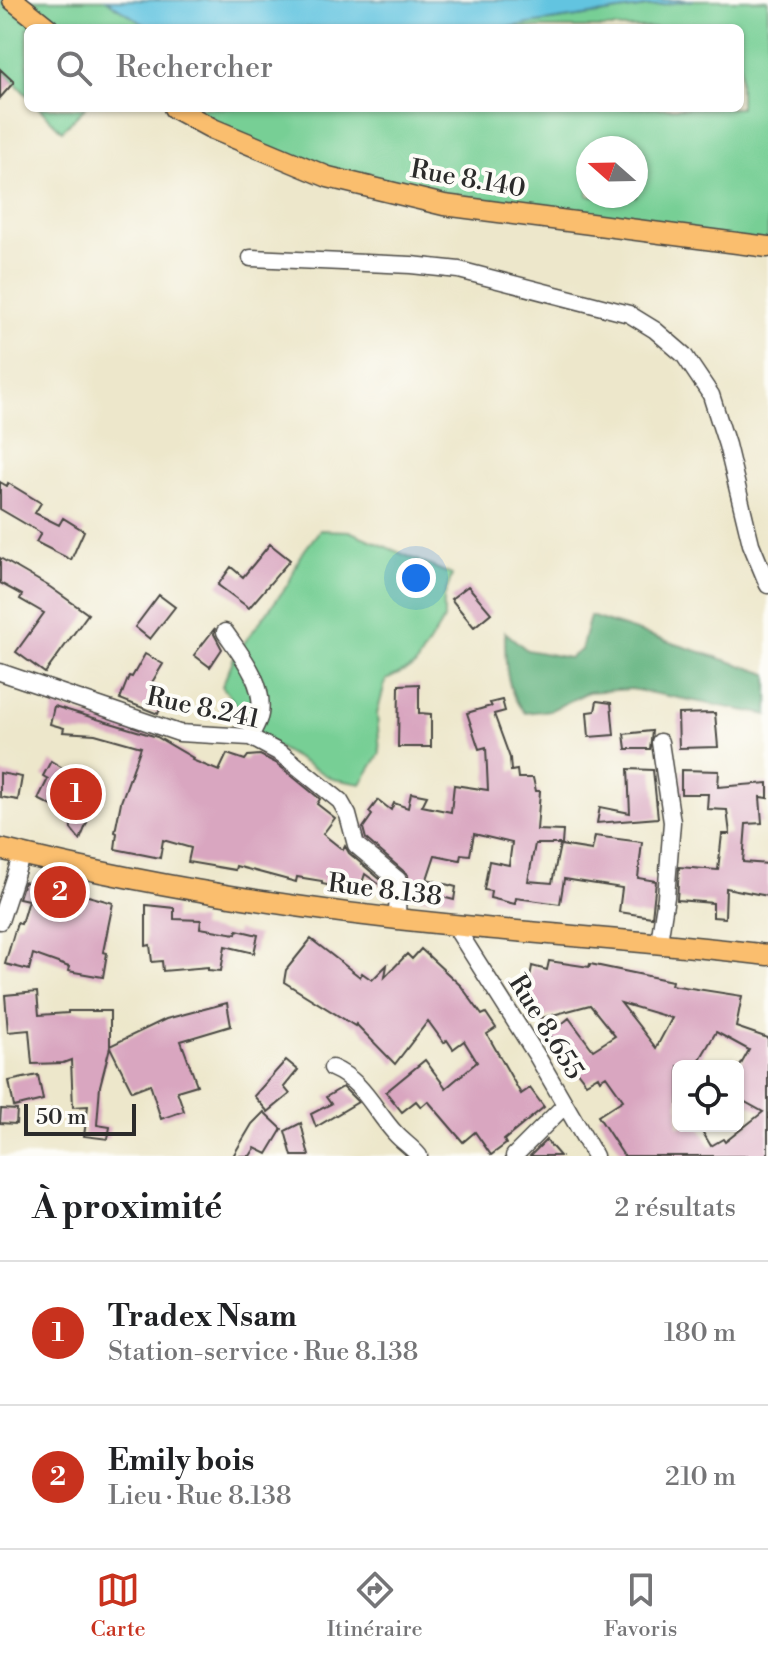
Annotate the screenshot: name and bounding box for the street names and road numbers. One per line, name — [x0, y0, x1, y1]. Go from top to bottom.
street label: Rue 8.140 — [408, 153, 528, 205]
street label: Rue 8.241 — [144, 680, 262, 736]
street label: Rue 8.138 — [326, 867, 444, 913]
street label: Rue 8.655 — [501, 969, 591, 1085]

